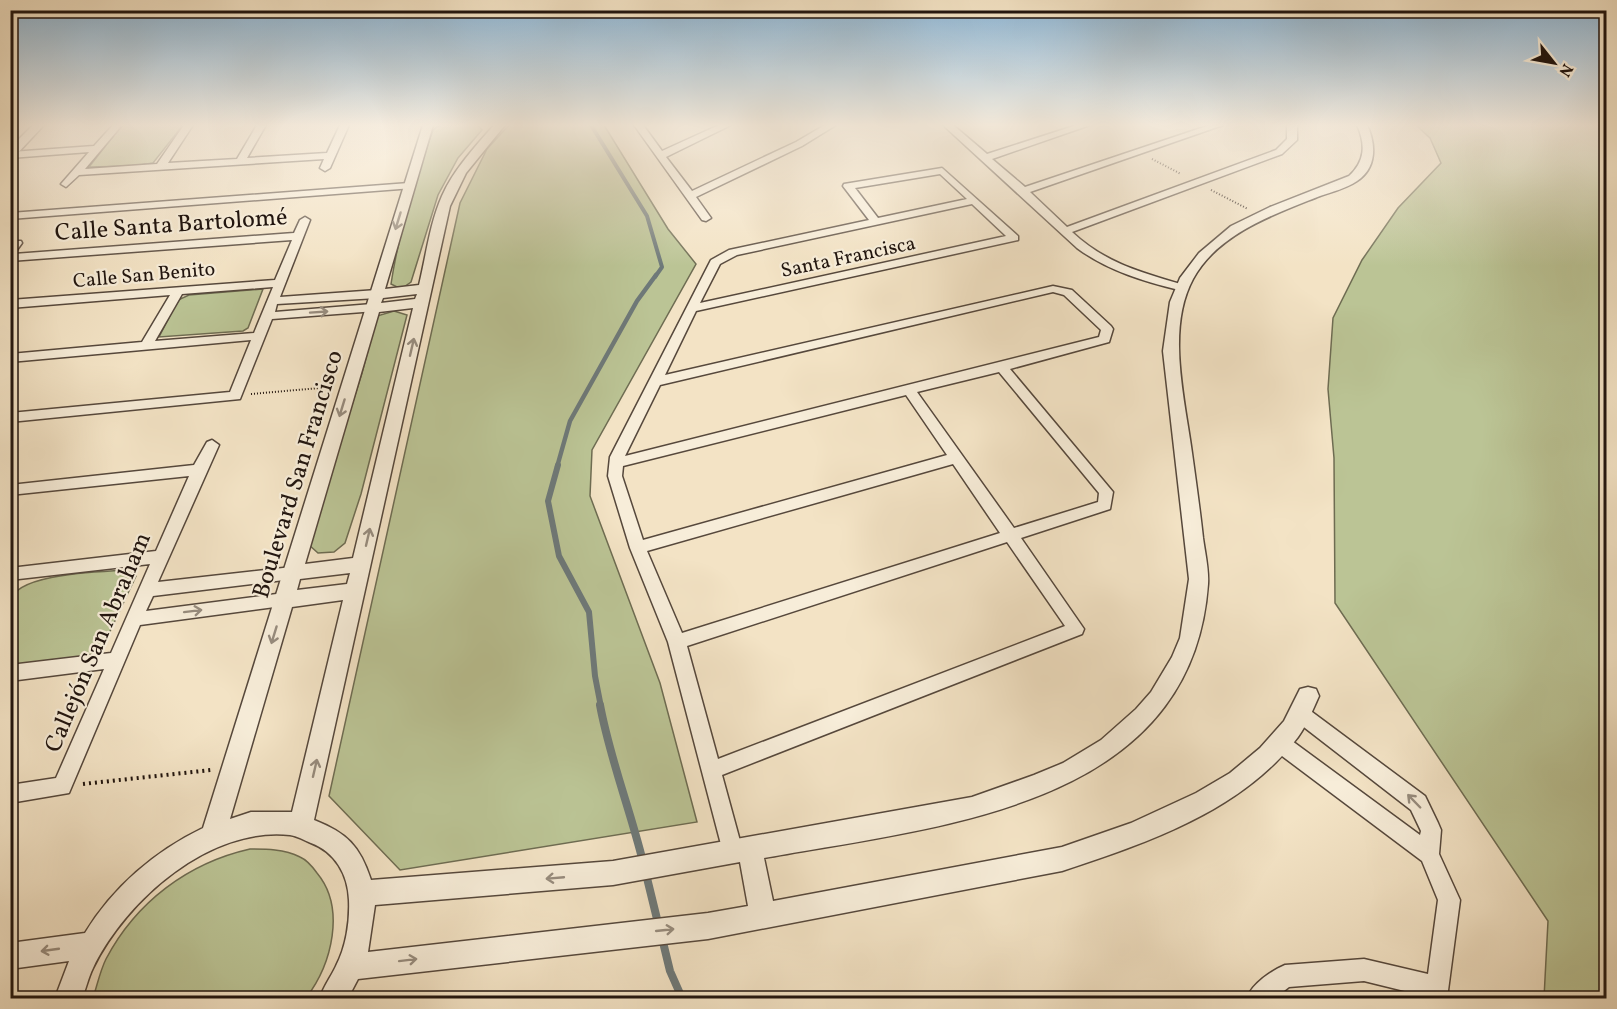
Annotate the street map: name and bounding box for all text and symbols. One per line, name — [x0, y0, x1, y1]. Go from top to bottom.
north arrow — [1524, 33, 1584, 93]
text: N — [1553, 59, 1578, 81]
street label: Calle Santa Bartolomé — [54, 201, 289, 251]
one-way arrow — [392, 211, 403, 230]
street label: Santa Francisca — [778, 230, 918, 286]
street label: Calle San Benito — [72, 256, 217, 296]
one-way arrow — [308, 306, 328, 317]
one-way arrow — [406, 338, 418, 357]
street label: Boulevard San Francisco — [245, 346, 353, 603]
one-way arrow — [336, 398, 347, 417]
street label: Callejón San Abraham — [37, 528, 161, 758]
one-way arrow — [362, 528, 374, 547]
one-way arrow — [182, 606, 202, 617]
one-way arrow — [268, 625, 279, 644]
one-way arrow — [309, 759, 321, 778]
one-way arrow — [1407, 794, 1421, 809]
one-way arrow — [546, 872, 565, 883]
one-way arrow — [655, 924, 674, 935]
one-way arrow — [41, 945, 61, 956]
one-way arrow — [398, 954, 418, 965]

